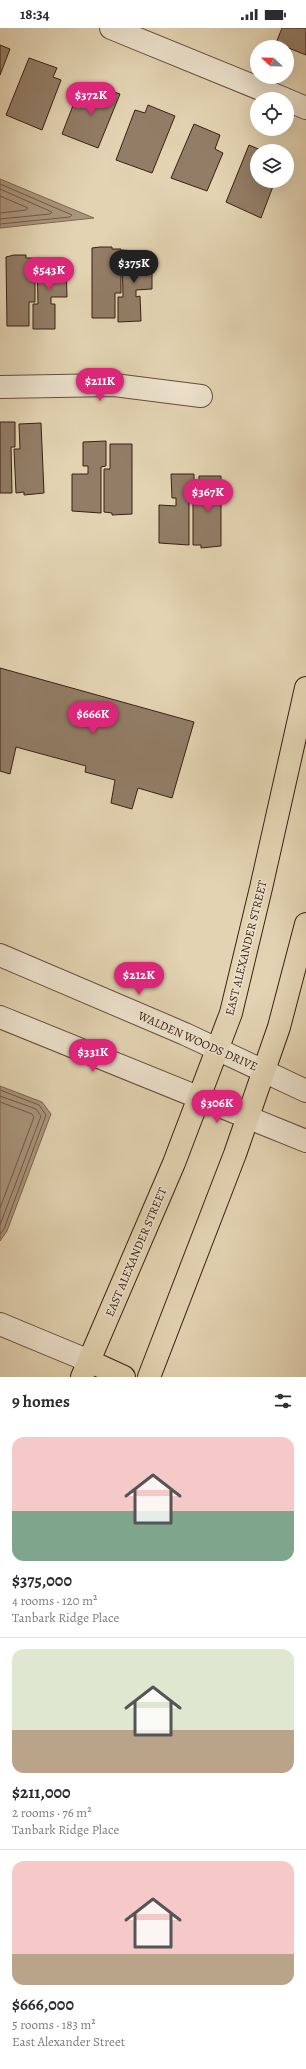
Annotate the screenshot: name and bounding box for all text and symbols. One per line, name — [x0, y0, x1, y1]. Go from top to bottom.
text: 18:34 — [20, 4, 50, 24]
north arrow — [250, 40, 294, 84]
map controls — [250, 40, 294, 188]
pin: $372K — [63, 82, 119, 116]
text: $372K — [75, 86, 107, 103]
button: locate — [250, 92, 294, 136]
button: layers — [250, 144, 294, 188]
pin: $375K — [106, 250, 162, 284]
text: $375K — [118, 254, 150, 271]
pin: $543K — [21, 257, 77, 291]
text: $543K — [33, 261, 65, 278]
pin: $211K — [72, 368, 128, 402]
text: $211K — [85, 372, 115, 389]
pin: $367K — [180, 479, 236, 513]
text: $367K — [192, 483, 224, 500]
pin: $666K — [65, 701, 121, 735]
text: $666K — [77, 705, 109, 722]
street label: EAST ALEXANDER STREET — [221, 878, 271, 1017]
pin: $212K — [111, 962, 167, 996]
text: $212K — [123, 966, 155, 983]
street label: WALDEN WOODS DRIVE — [135, 1007, 260, 1075]
pin: $331K — [65, 1039, 121, 1073]
text: $331K — [78, 1043, 108, 1060]
pin: $306K — [189, 1090, 245, 1124]
text: $306K — [201, 1094, 233, 1111]
street label: EAST ALEXANDER STREET — [102, 1185, 171, 1319]
text: 9 homes — [12, 1390, 70, 1413]
icon: filters — [272, 1390, 294, 1412]
icon: home — [117, 1463, 189, 1535]
text: $375,000 — [12, 1569, 72, 1592]
text: 4 rooms · 120 m² — [12, 1592, 97, 1609]
text: Tanbark Ridge Place — [12, 1609, 119, 1626]
icon: home — [117, 1675, 189, 1747]
text: $211,000 — [12, 1781, 71, 1804]
text: 2 rooms · 76 m² — [12, 1804, 91, 1821]
text: Tanbark Ridge Place — [12, 1821, 119, 1838]
icon: home — [117, 1887, 189, 1959]
text: $666,000 — [12, 1993, 74, 2016]
text: 5 rooms · 183 m² — [12, 2016, 96, 2033]
text: East Alexander Street — [12, 2033, 125, 2050]

